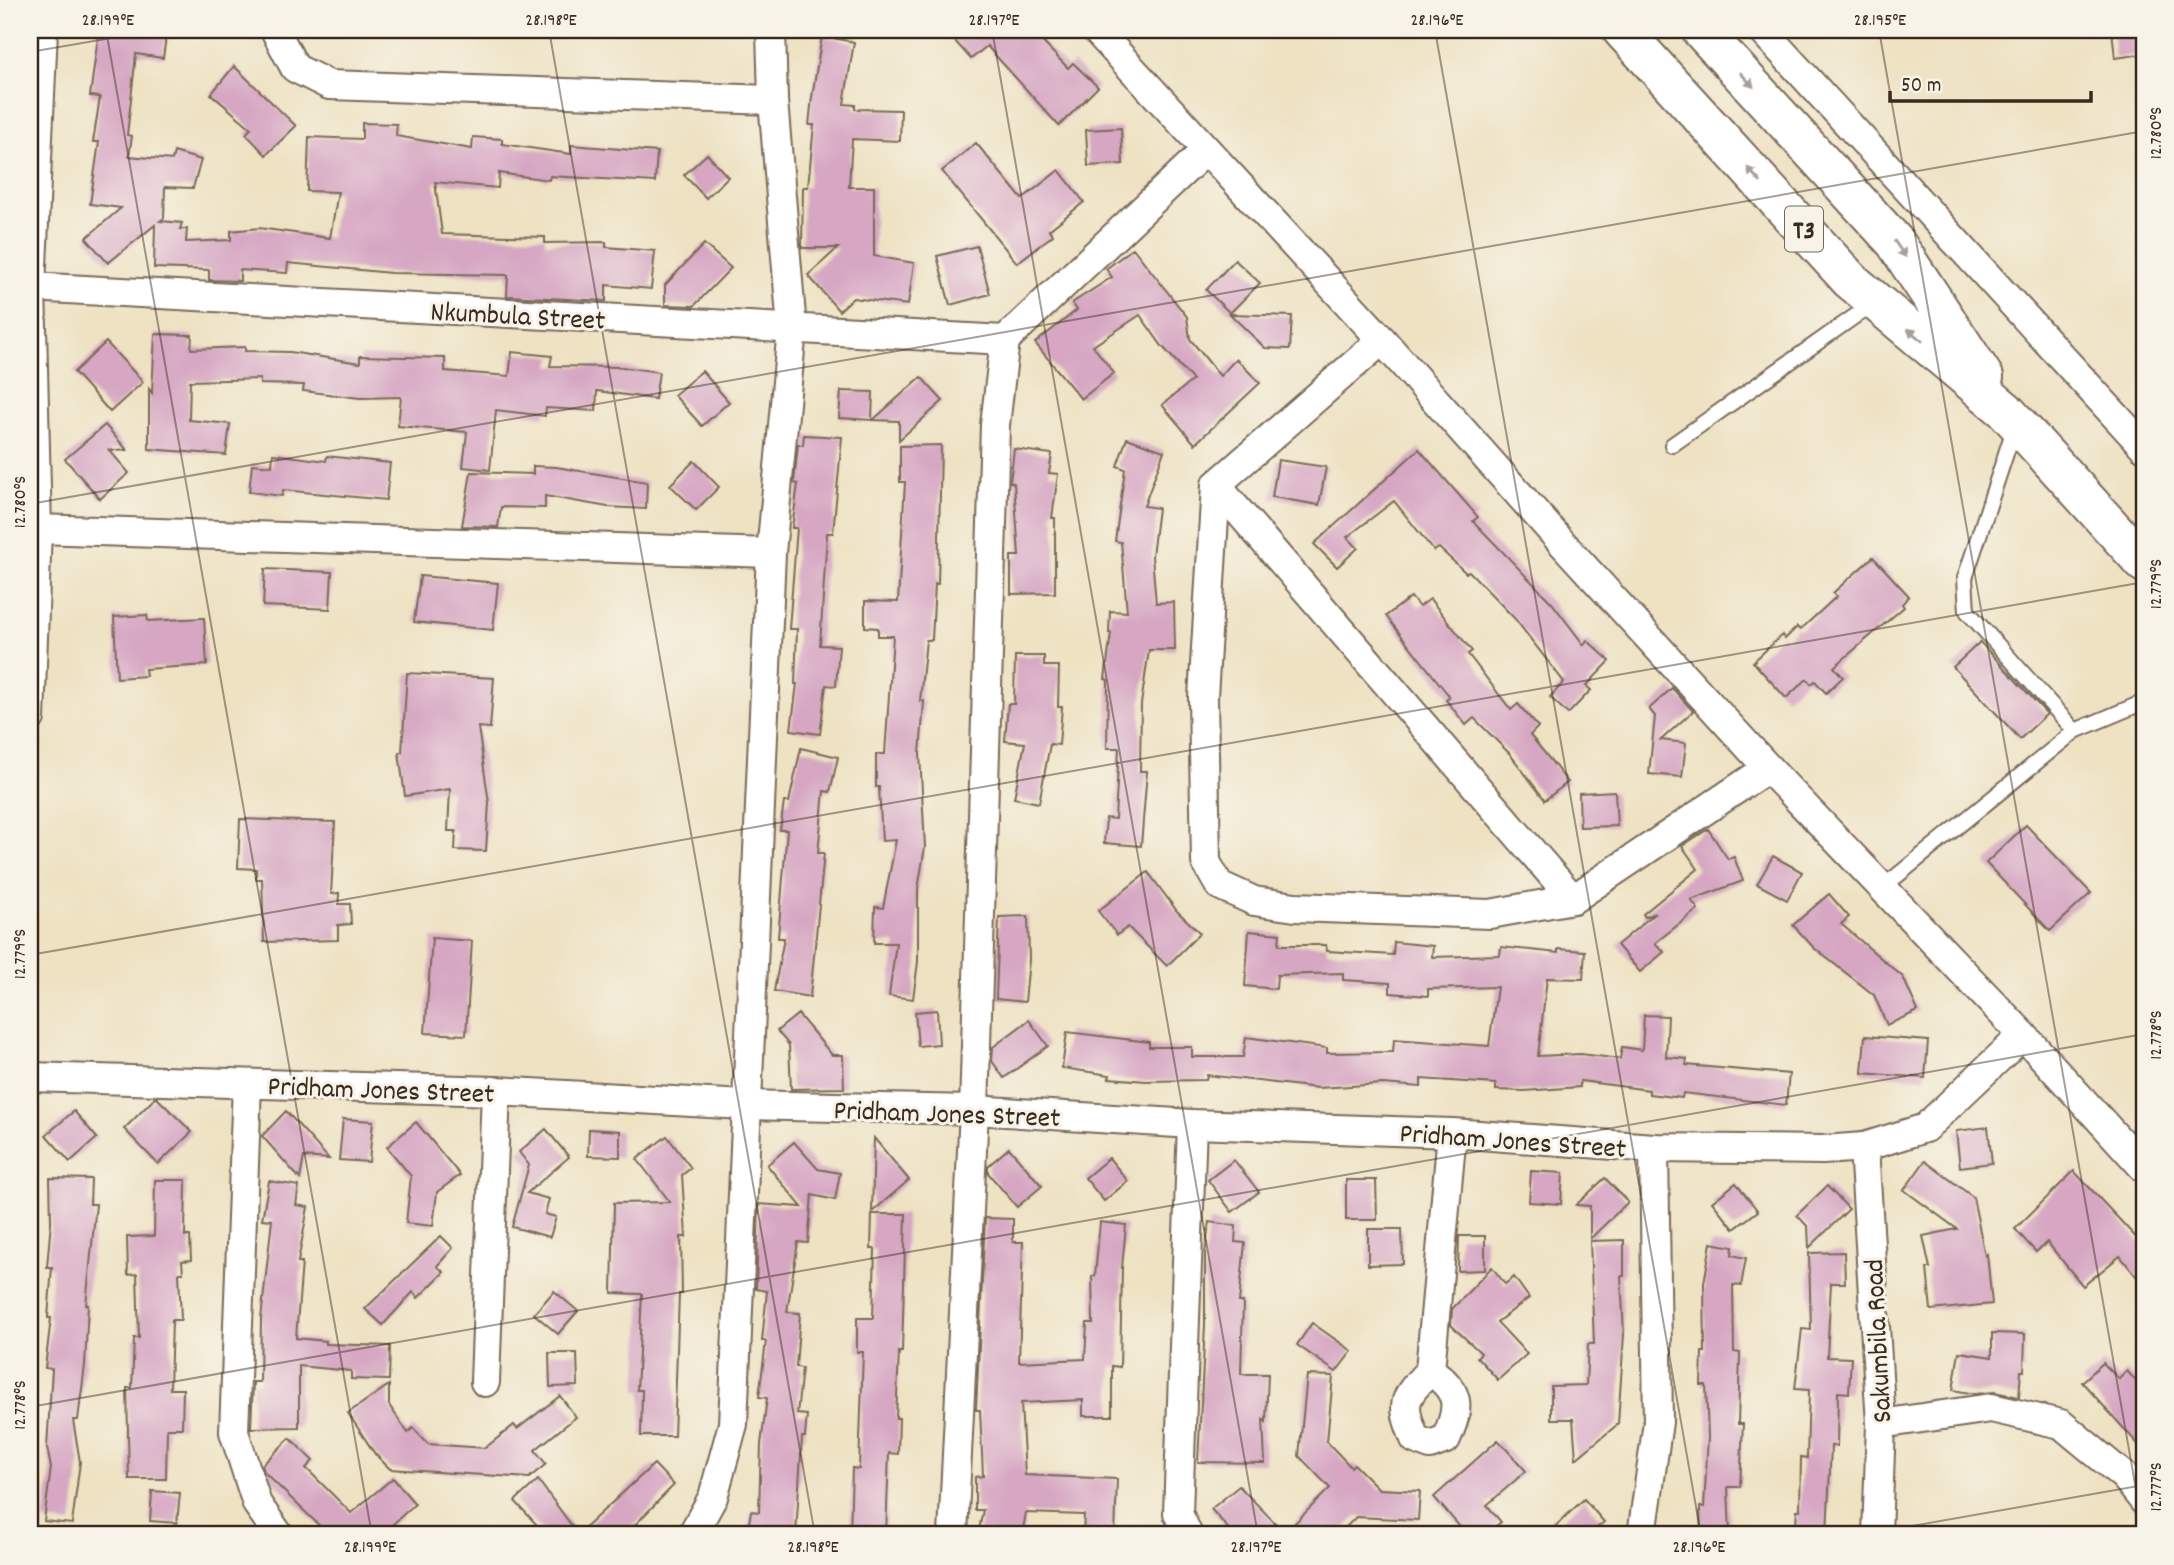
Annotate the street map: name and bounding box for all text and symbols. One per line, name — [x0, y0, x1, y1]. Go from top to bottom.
text: 28.199°E — [82, 9, 134, 34]
text: 28.198°E — [525, 9, 577, 34]
text: 28.197°E — [968, 9, 1020, 34]
text: 28.196°E — [1410, 9, 1464, 34]
text: 28.195°E — [1854, 9, 1906, 34]
scale bar — [1890, 60, 2092, 104]
one-way arrow — [1739, 71, 1755, 89]
text: 50 m — [1901, 72, 1941, 102]
text: 12.780°S — [2145, 107, 2170, 159]
one-way arrow — [1746, 166, 1762, 184]
road number: T3 — [1785, 206, 1823, 252]
one-way arrow — [1893, 240, 1907, 258]
street label: Nkumbula Street — [429, 294, 606, 344]
one-way arrow — [1907, 328, 1924, 343]
text: 12.780°S — [9, 476, 34, 528]
text: 12.779°S — [2145, 559, 2170, 609]
text: 12.779°S — [9, 929, 34, 979]
text: 12.778°S — [2145, 1010, 2170, 1060]
street label: Pridham Jones Street — [267, 1069, 495, 1117]
street label: Pridham Jones Street — [833, 1093, 1061, 1141]
street label: Pridham Jones Street — [1398, 1116, 1627, 1172]
street label: Sakumbila Road — [1857, 1258, 1905, 1424]
text: 12.778°S — [9, 1380, 34, 1430]
text: 12.777°S — [2145, 1462, 2170, 1512]
text: 28.199°E — [344, 1536, 396, 1561]
text: 28.198°E — [787, 1536, 839, 1561]
text: 28.197°E — [1230, 1536, 1282, 1561]
text: 28.196°E — [1672, 1536, 1726, 1561]

